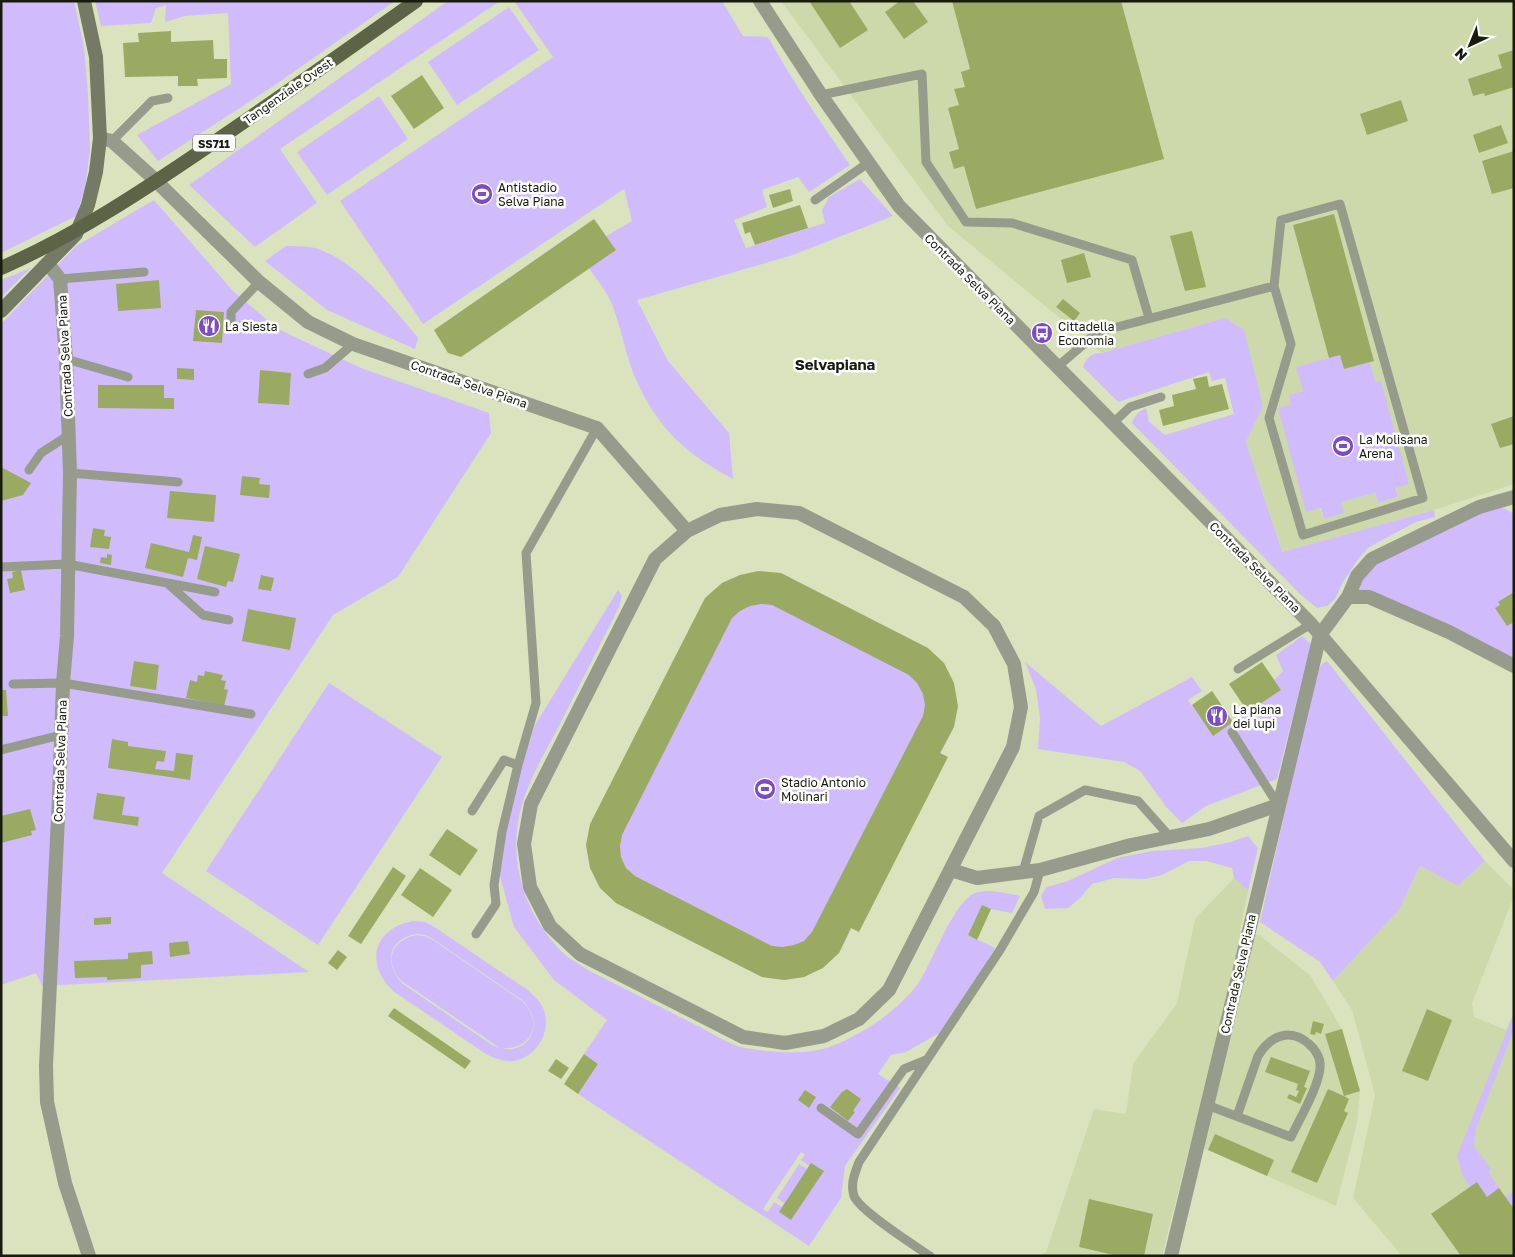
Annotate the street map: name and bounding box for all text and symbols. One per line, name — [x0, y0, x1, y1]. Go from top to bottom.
north arrow — [1445, 20, 1495, 70]
text: N — [1451, 45, 1470, 65]
street label: Tangenziale Ovest — [240, 54, 336, 127]
road number: SS711 — [193, 134, 235, 152]
place label: Antistadio Selva Piana — [498, 180, 564, 209]
sports icon: Antistadio Selva Piana — [470, 182, 494, 206]
street label: Contrada Selva Piana — [921, 230, 1019, 328]
street label: Contrada Selva Piana — [54, 295, 76, 417]
restaurant icon: La Siesta — [197, 314, 221, 338]
place label: La Siesta — [225, 319, 278, 334]
place label: Cittadella Economia — [1058, 319, 1114, 348]
bus stop icon: Cittadella Economia — [1030, 321, 1054, 345]
district label: Selvapiana — [795, 355, 876, 373]
street label: Contrada Selva Piana — [409, 357, 529, 411]
place label: La Molisana Arena — [1359, 432, 1428, 461]
sports icon: La Molisana Arena — [1331, 434, 1355, 458]
street label: Contrada Selva Piana — [1206, 518, 1304, 616]
street label: Contrada Selva Piana — [50, 700, 70, 822]
place label: La piana dei lupi — [1233, 702, 1281, 731]
restaurant icon: La piana dei lupi — [1205, 704, 1229, 728]
place label: Stadio Antonio Molinari — [781, 775, 866, 804]
sports icon: Stadio Antonio Molinari — [753, 777, 777, 801]
street label: Contrada Selva Piana — [1217, 913, 1259, 1035]

